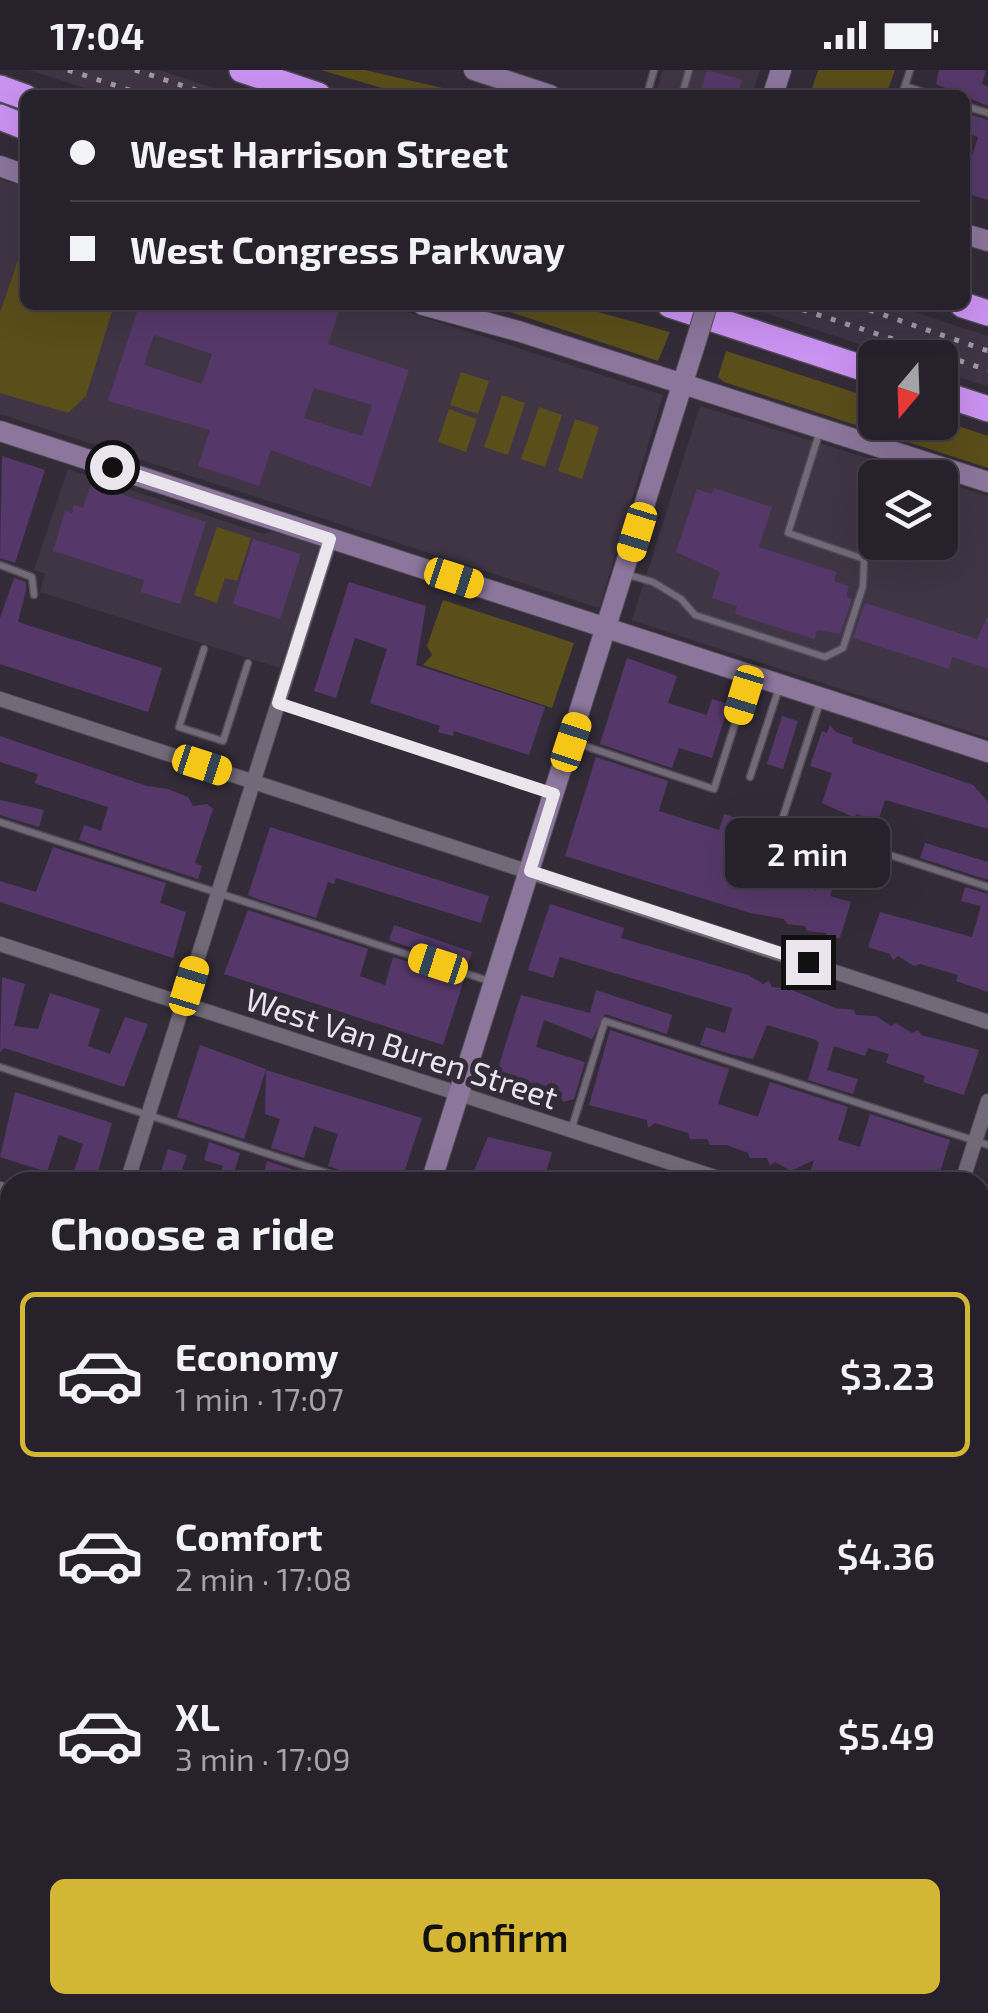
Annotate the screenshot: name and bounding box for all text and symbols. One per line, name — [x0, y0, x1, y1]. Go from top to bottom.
text: 17:04 — [50, 12, 144, 58]
text: West Harrison Street — [130, 130, 508, 176]
text: West Congress Parkway — [130, 226, 565, 272]
north arrow — [858, 340, 958, 440]
map controls — [858, 340, 958, 560]
route start — [90, 445, 135, 490]
button: layers — [858, 460, 958, 560]
car — [614, 499, 660, 565]
car — [421, 554, 487, 602]
car — [721, 662, 767, 728]
car — [547, 709, 595, 775]
car — [169, 741, 235, 789]
callout: 2 min — [726, 817, 890, 887]
text: 2 min — [767, 834, 848, 872]
car — [405, 940, 471, 988]
route end — [786, 940, 831, 985]
car — [166, 953, 212, 1019]
street label: West Van Buren Street — [241, 979, 563, 1115]
text: Choose a ride — [50, 1205, 335, 1259]
icon: car — [55, 1330, 145, 1420]
text: Economy — [175, 1333, 339, 1379]
text: $3.23 — [840, 1352, 935, 1398]
text: 1 min · 17:07 — [175, 1379, 344, 1417]
icon: car — [55, 1510, 145, 1600]
text: Comfort — [175, 1513, 323, 1559]
text: $4.36 — [837, 1532, 935, 1578]
text: 2 min · 17:08 — [175, 1559, 352, 1597]
icon: car — [55, 1690, 145, 1780]
text: XL — [175, 1693, 220, 1739]
text: $5.49 — [838, 1712, 935, 1758]
text: 3 min · 17:09 — [175, 1739, 351, 1777]
button: Confirm — [50, 1879, 940, 1994]

